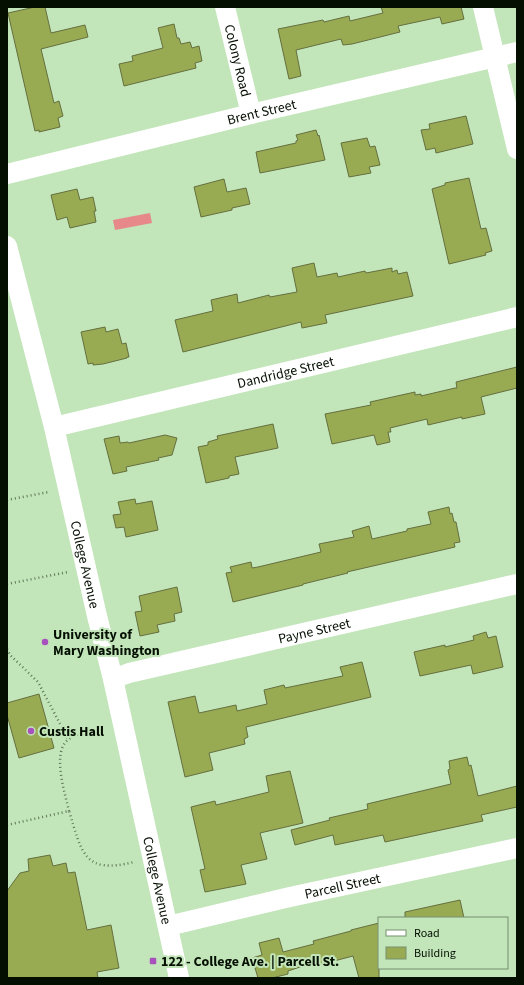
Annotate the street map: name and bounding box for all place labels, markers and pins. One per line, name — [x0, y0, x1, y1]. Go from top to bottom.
place label: University of Mary Washington — [53, 625, 160, 661]
marker: University of Mary Washington — [40, 637, 50, 647]
place label: Custis Hall — [39, 722, 104, 742]
marker: Custis Hall — [26, 726, 36, 736]
place label: 122 - College Ave. | Parcell St. — [161, 952, 339, 972]
marker: 122 - College Ave. | Parcell St. — [148, 956, 158, 966]

